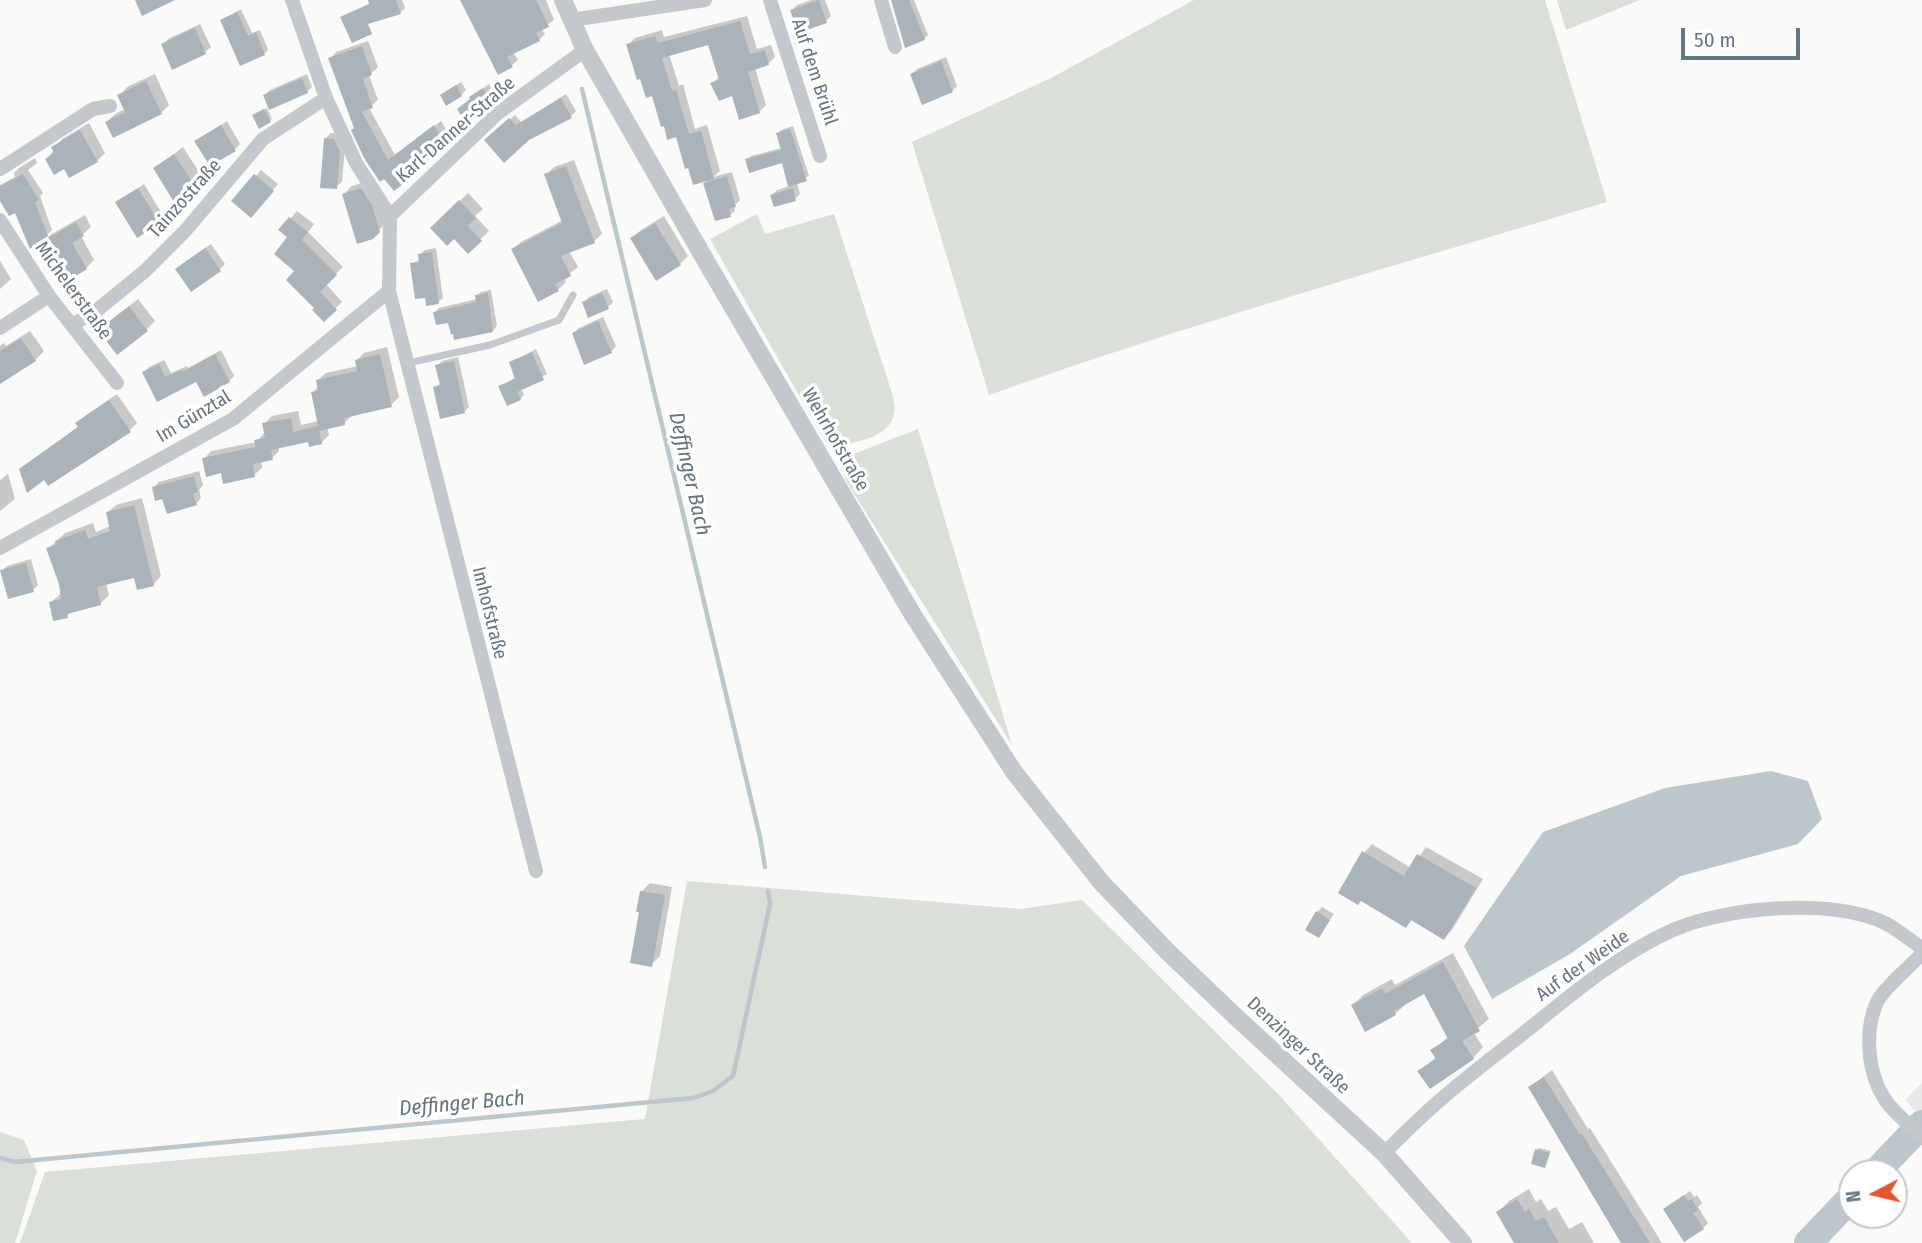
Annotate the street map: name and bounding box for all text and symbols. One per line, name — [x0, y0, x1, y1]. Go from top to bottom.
scale bar — [1684, 14, 1803, 58]
street label: Auf dem Brühl — [786, 16, 842, 128]
text: 50 m — [1694, 27, 1736, 53]
street label: Karl-Danner-Straße — [392, 72, 520, 188]
street label: Tainzostraße — [144, 155, 226, 243]
street label: Michelerstraße — [30, 237, 116, 345]
street label: Wehrhofstraße — [796, 384, 874, 496]
street label: Im Günztal — [153, 386, 235, 448]
water label: Deffinger Bach — [663, 410, 715, 538]
street label: Imhofstraße — [466, 564, 512, 662]
street label: Auf der Weide — [1532, 925, 1634, 1007]
street label: Denzinger Straße — [1242, 993, 1354, 1099]
water label: Deffinger Bach — [398, 1086, 526, 1122]
north arrow — [1838, 1159, 1908, 1229]
text: N — [1842, 1189, 1866, 1203]

